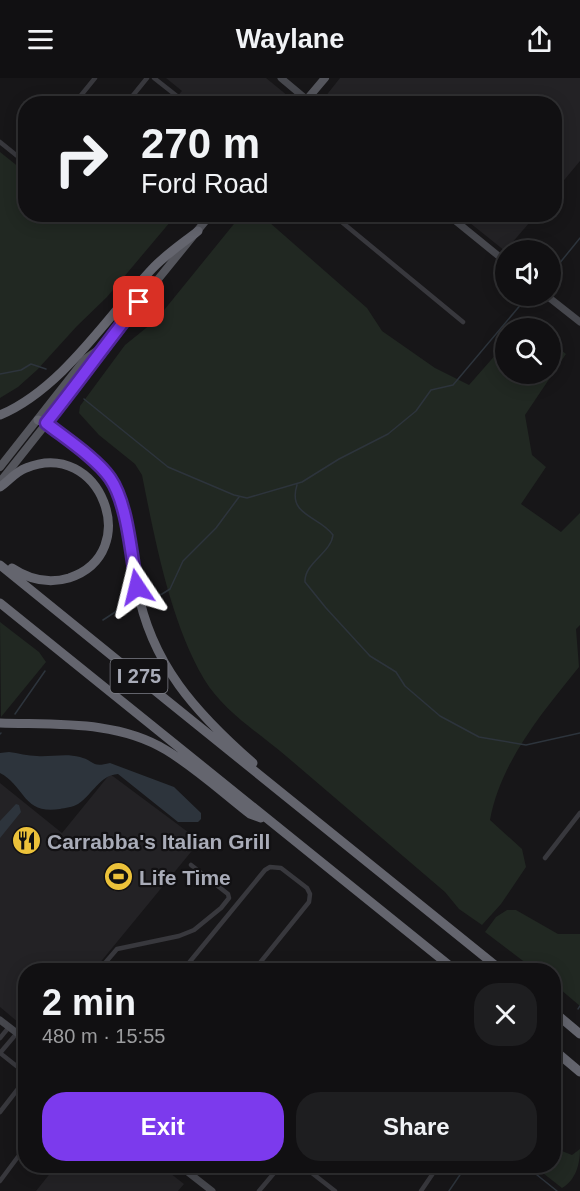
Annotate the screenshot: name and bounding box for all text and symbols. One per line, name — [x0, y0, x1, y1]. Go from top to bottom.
icon: menu — [24, 23, 57, 56]
icon: share — [523, 23, 556, 56]
text: Waylane — [236, 24, 344, 54]
icon: right — [42, 120, 120, 198]
text: 270 m — [141, 120, 260, 167]
text: Ford Road — [141, 169, 269, 199]
map controls — [495, 240, 561, 384]
button: sound — [495, 240, 561, 306]
pin — [113, 276, 164, 327]
icon: arrive — [122, 285, 155, 318]
button: search — [495, 318, 561, 384]
position arrow — [105, 555, 169, 619]
road number: I 275 — [110, 659, 168, 693]
restaurant icon: Carrabba's Italian Grill — [10, 825, 42, 857]
place label: Carrabba's Italian Grill — [47, 830, 270, 853]
sports icon: Life Time — [102, 861, 134, 893]
place label: Life Time — [139, 866, 231, 889]
text: 2 min — [42, 982, 136, 1023]
button: close — [474, 983, 537, 1046]
text: 480 m · 15:55 — [42, 1025, 165, 1047]
button: Exit — [42, 1092, 284, 1161]
button: Share — [296, 1092, 537, 1161]

